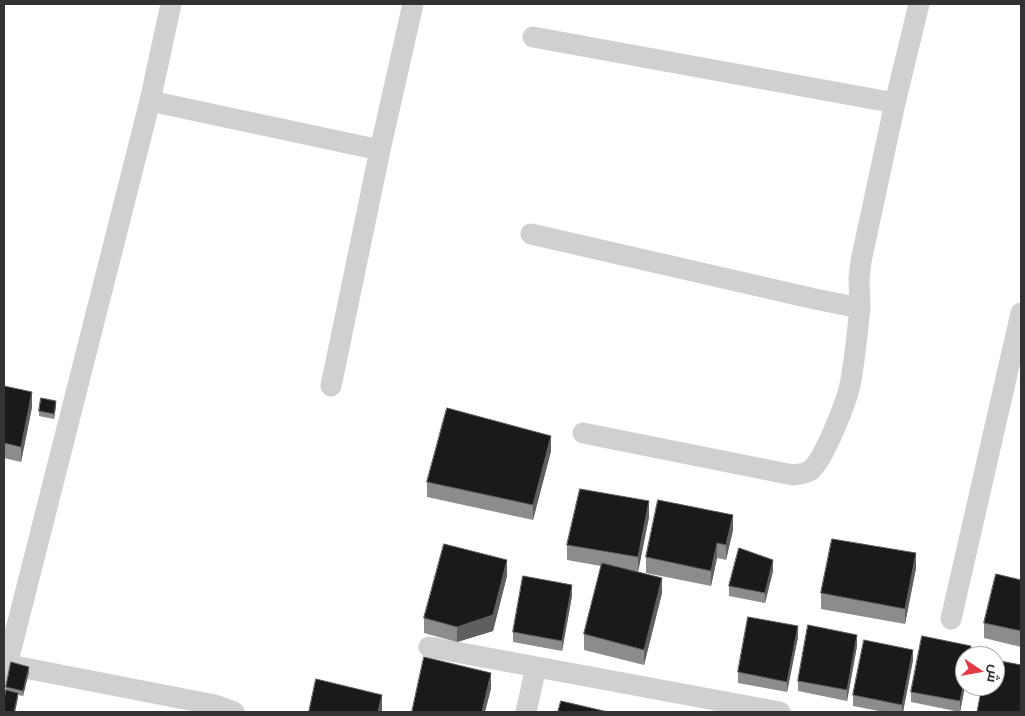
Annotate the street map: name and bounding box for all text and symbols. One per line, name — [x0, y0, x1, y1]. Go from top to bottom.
north arrow — [955, 646, 1005, 696]
text: ش — [982, 663, 1005, 685]

